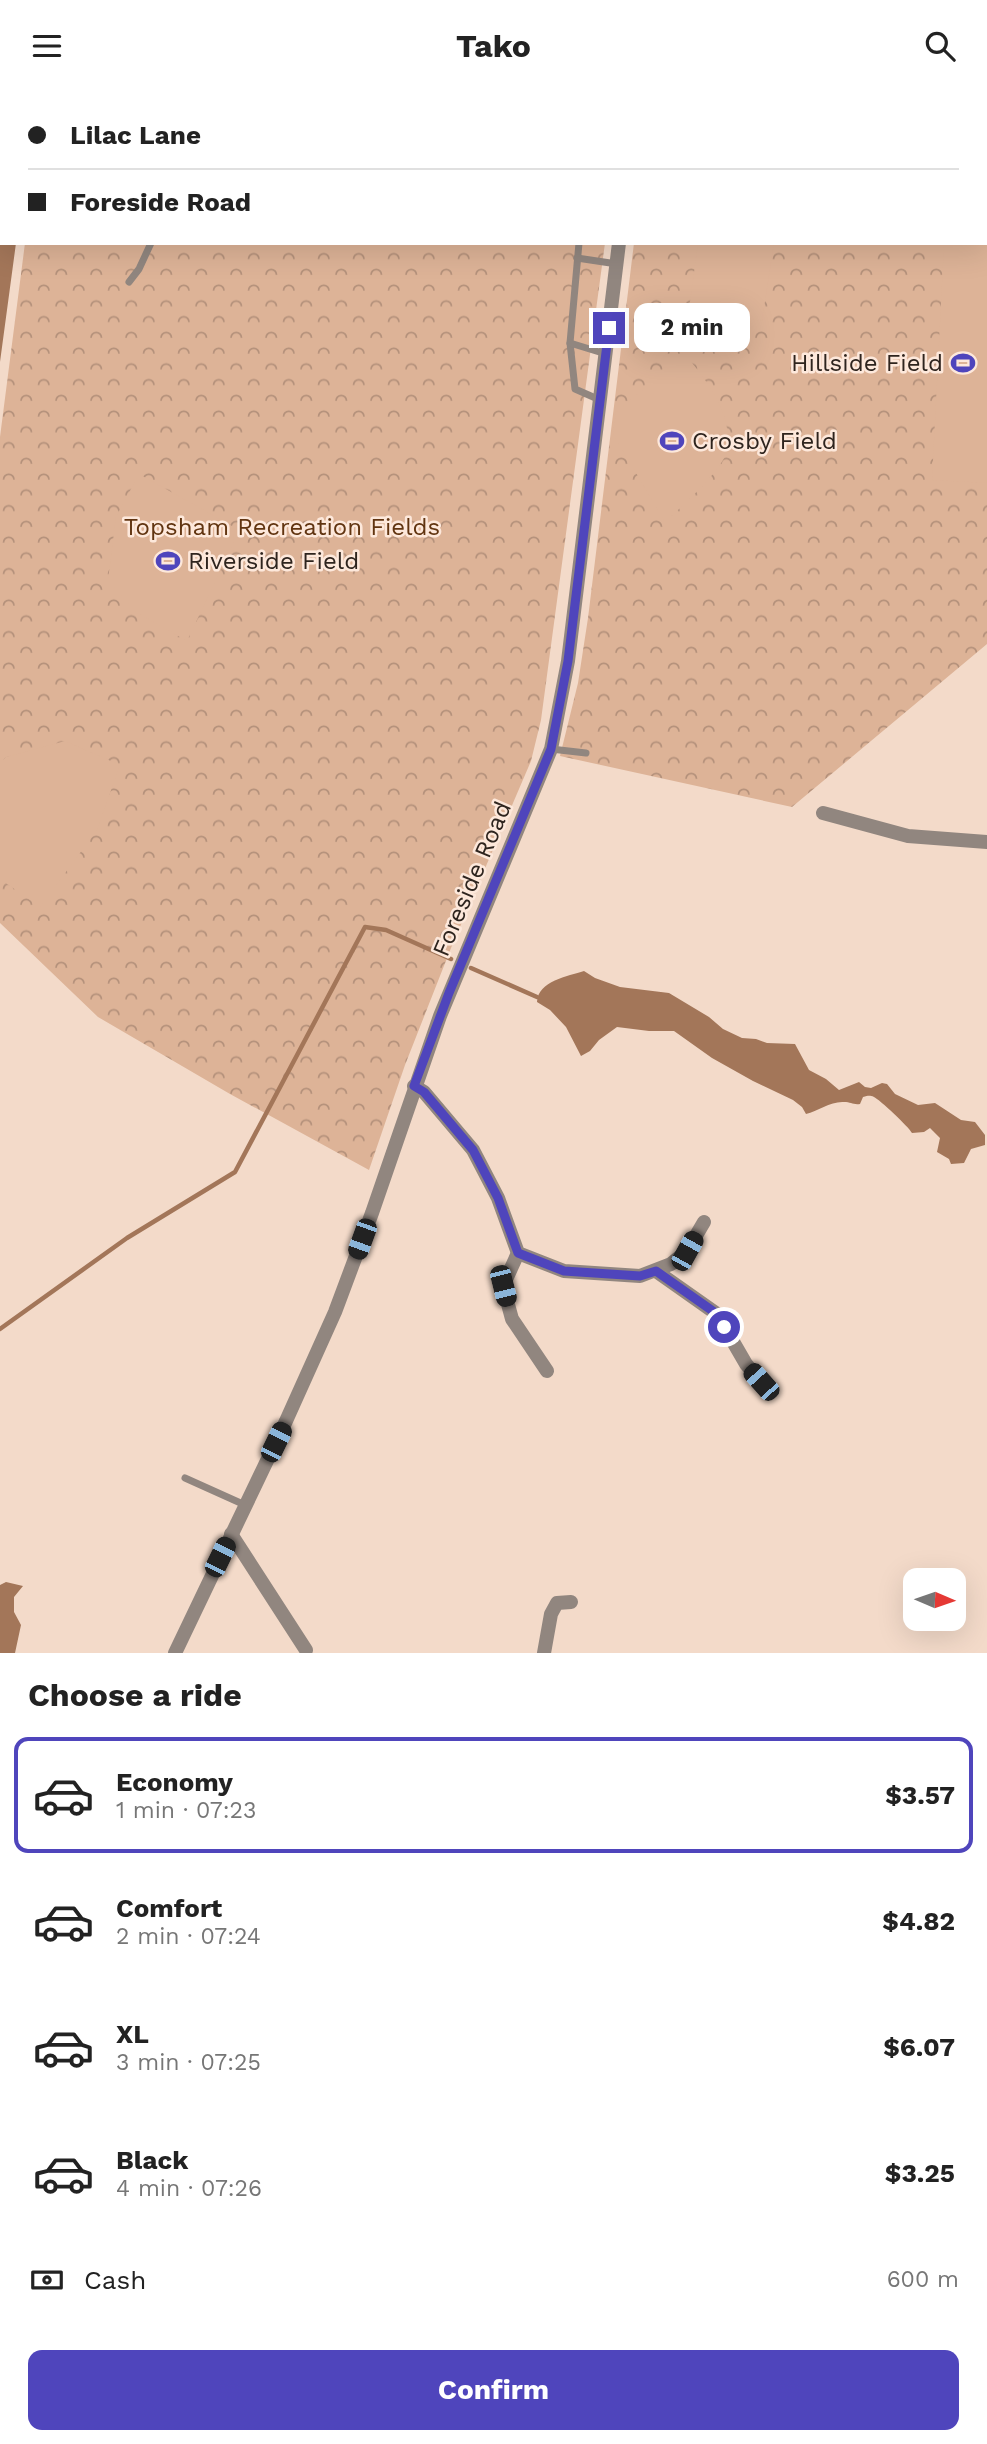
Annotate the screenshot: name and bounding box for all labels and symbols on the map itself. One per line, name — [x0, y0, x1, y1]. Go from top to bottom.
callout: 2 min — [634, 303, 749, 353]
route end — [593, 312, 625, 344]
place label: Hillside Field — [791, 349, 943, 377]
sports icon: Hillside Field — [949, 349, 977, 377]
sports icon: Crosby Field — [658, 427, 686, 455]
place label: Crosby Field — [692, 427, 837, 455]
park label: Topsham Recreation Fields — [124, 513, 440, 541]
sports icon: Riverside Field — [154, 547, 182, 575]
place label: Riverside Field — [188, 547, 359, 575]
street label: Foreside Road — [427, 797, 517, 961]
car — [345, 1216, 380, 1262]
car — [668, 1228, 707, 1274]
car — [488, 1263, 519, 1309]
route start — [708, 1311, 740, 1343]
car — [740, 1359, 783, 1405]
car — [258, 1419, 295, 1465]
car — [202, 1534, 239, 1580]
north arrow — [903, 1568, 966, 1631]

